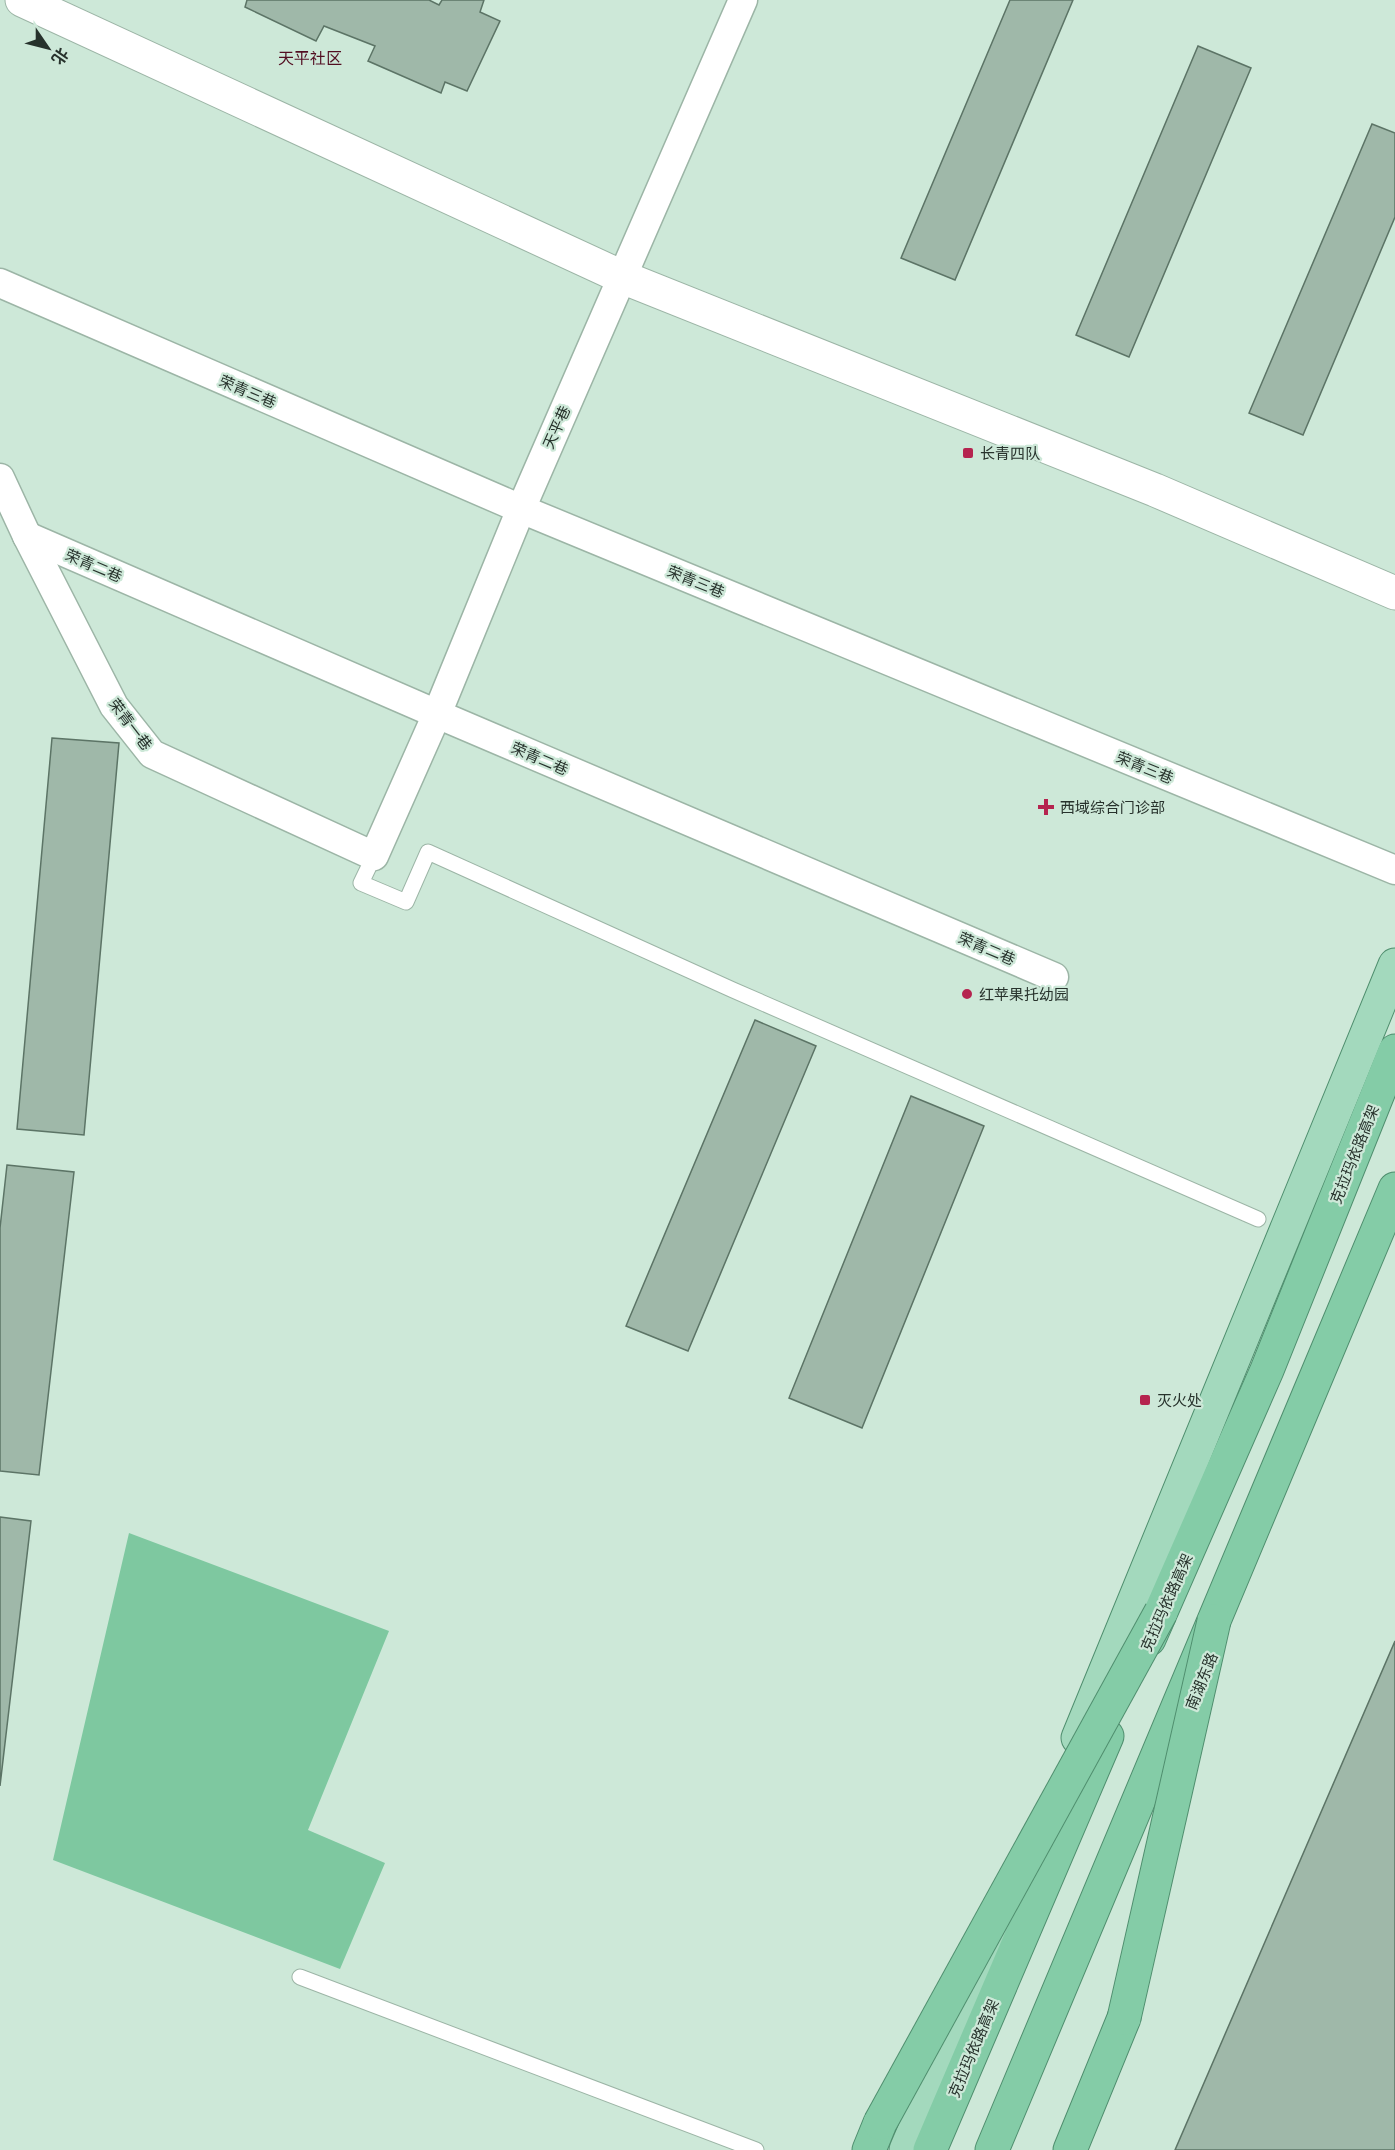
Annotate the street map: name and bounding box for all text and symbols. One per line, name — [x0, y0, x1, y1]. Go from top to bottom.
north arrow — [18, 18, 78, 78]
text: 北 — [47, 44, 74, 69]
district label: 天平社区 — [278, 47, 342, 69]
street label: 荣青三巷 — [216, 370, 280, 412]
street label: 天平巷 — [538, 402, 574, 452]
place label: 长青四队 — [980, 443, 1040, 463]
marker: 长青四队 — [961, 446, 975, 460]
street label: 荣青二巷 — [62, 544, 126, 586]
street label: 荣青三巷 — [664, 560, 728, 602]
street label: 荣青一巷 — [105, 694, 157, 754]
street label: 荣青二巷 — [508, 737, 572, 779]
street label: 荣青三巷 — [1113, 746, 1177, 788]
place label: 西域综合门诊部 — [1060, 797, 1165, 817]
marker: 西域综合门诊部 — [1037, 798, 1055, 816]
street label: 荣青二巷 — [955, 927, 1019, 969]
place label: 红苹果托幼园 — [979, 984, 1069, 1004]
marker: 红苹果托幼园 — [960, 987, 974, 1001]
street label: 克拉玛依路高架 — [1325, 1102, 1383, 1206]
place label: 灭火处 — [1157, 1390, 1202, 1410]
marker: 灭火处 — [1138, 1393, 1152, 1407]
street label: 克拉玛依路高架 — [1136, 1550, 1196, 1654]
street label: 南湖东路 — [1180, 1649, 1222, 1713]
street label: 克拉玛依路高架 — [943, 1996, 1003, 2100]

